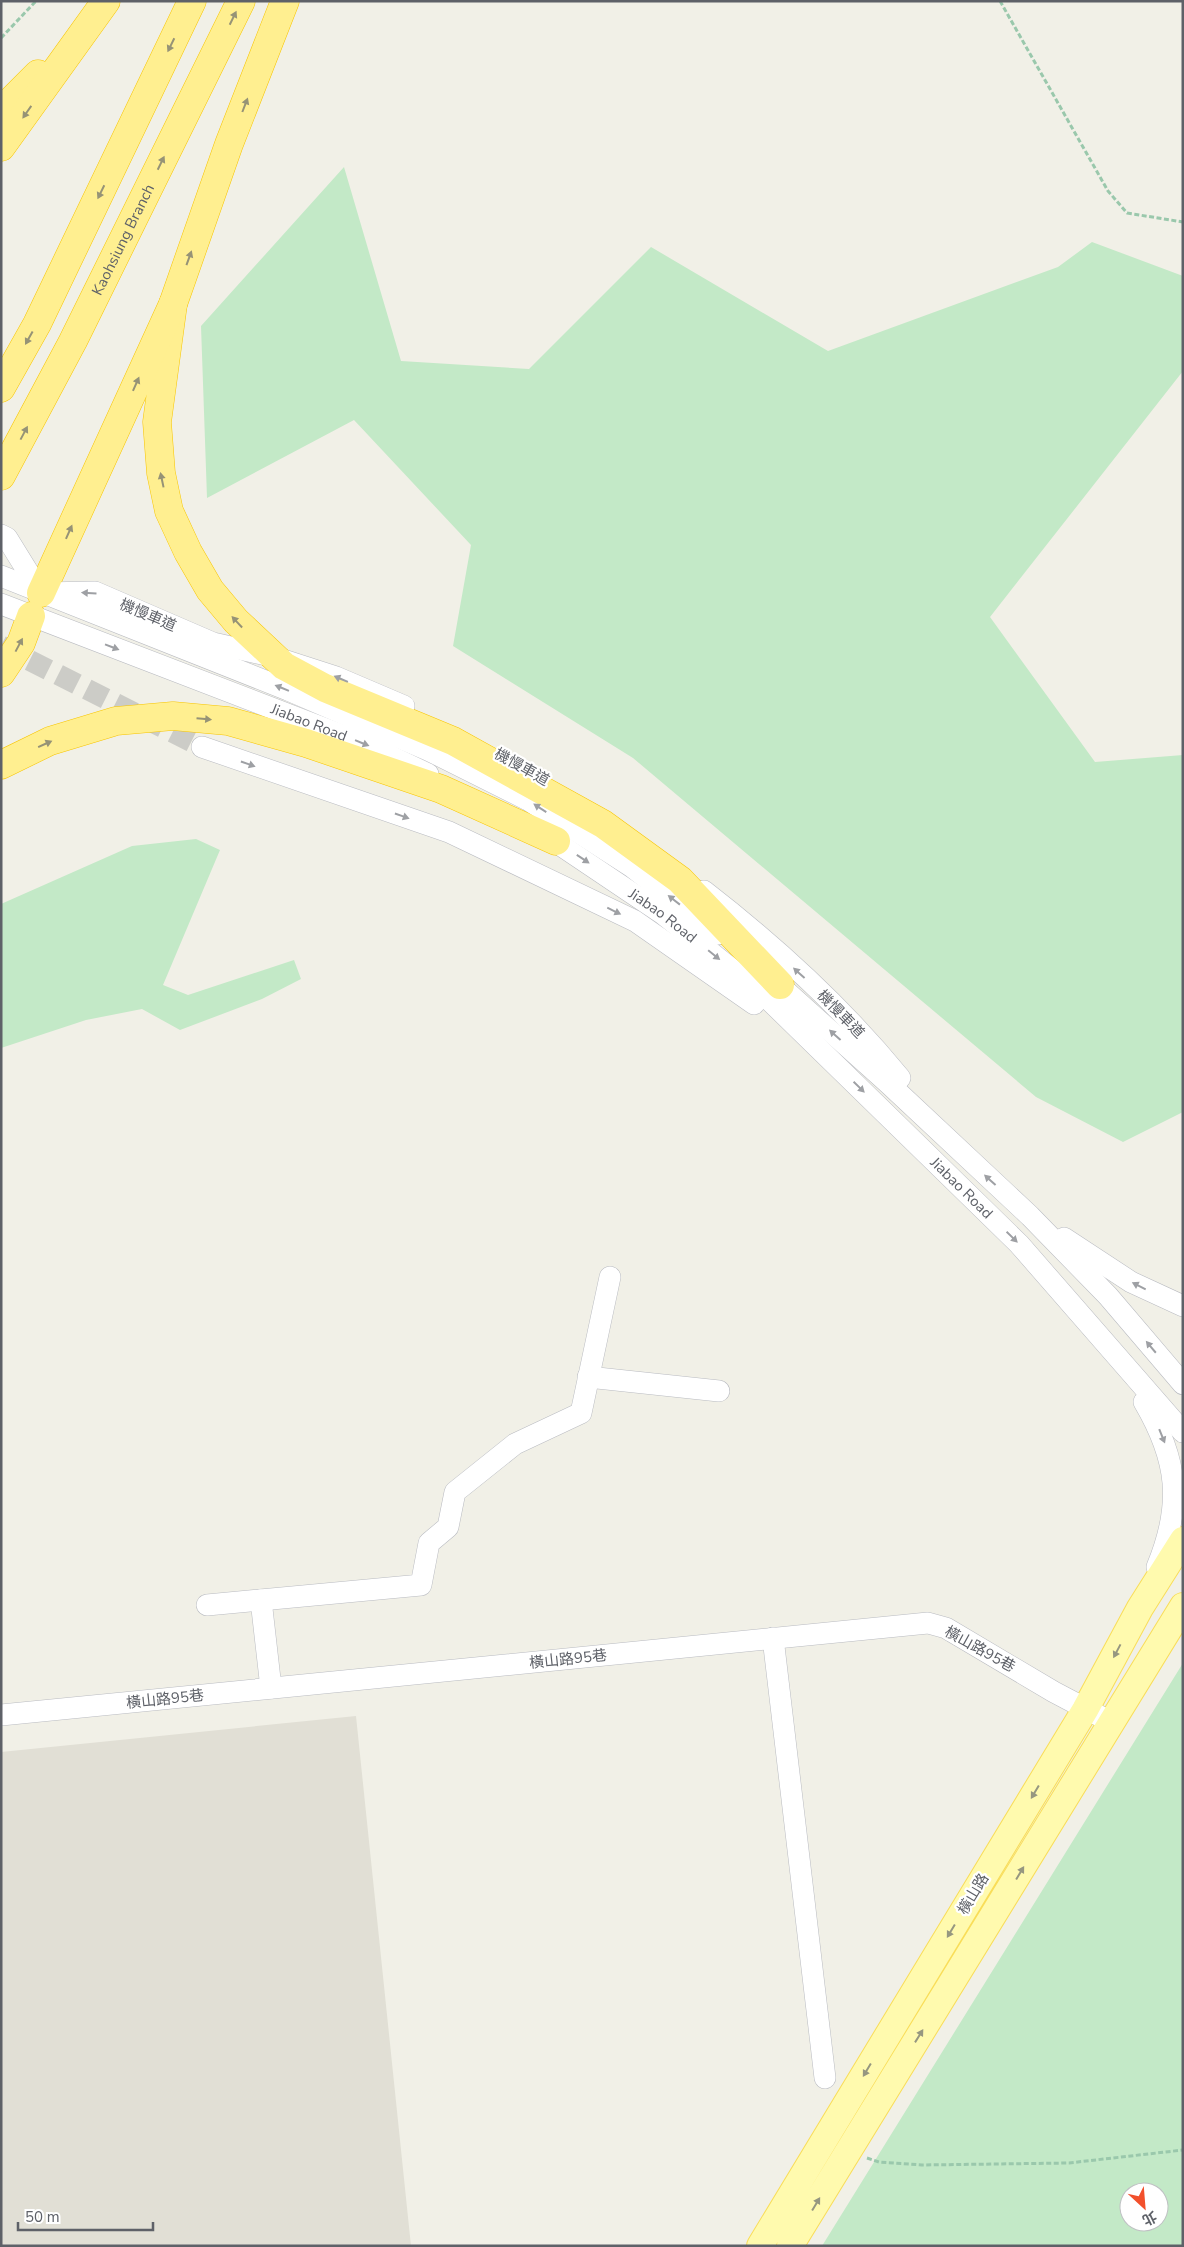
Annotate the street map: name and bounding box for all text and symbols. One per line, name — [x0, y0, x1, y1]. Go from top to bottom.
one-way arrow — [229, 11, 237, 25]
one-way arrow — [167, 38, 175, 52]
one-way arrow — [241, 98, 249, 112]
one-way arrow — [22, 105, 32, 119]
one-way arrow — [157, 156, 165, 171]
street label: Kaohsiung Branch — [87, 181, 159, 299]
one-way arrow — [97, 184, 105, 199]
one-way arrow — [185, 250, 193, 265]
one-way arrow — [25, 331, 34, 344]
one-way arrow — [132, 377, 140, 391]
one-way arrow — [20, 426, 28, 440]
one-way arrow — [158, 472, 166, 488]
one-way arrow — [65, 525, 73, 539]
one-way arrow — [81, 588, 97, 596]
street label: 機慢車道 — [116, 594, 180, 636]
one-way arrow — [231, 616, 243, 628]
one-way arrow — [15, 638, 23, 653]
one-way arrow — [105, 643, 119, 651]
one-way arrow — [333, 675, 348, 683]
one-way arrow — [275, 683, 289, 691]
street label: Jiabao Road — [267, 698, 350, 746]
one-way arrow — [196, 715, 212, 723]
one-way arrow — [38, 739, 52, 747]
one-way arrow — [355, 739, 369, 747]
street label: 機慢車道 — [491, 744, 553, 790]
one-way arrow — [241, 761, 256, 768]
one-way arrow — [533, 803, 546, 813]
one-way arrow — [395, 812, 410, 820]
one-way arrow — [576, 854, 589, 864]
street label: Jiabao Road — [624, 883, 701, 947]
one-way arrow — [668, 894, 681, 905]
one-way arrow — [607, 907, 621, 915]
one-way arrow — [707, 949, 720, 960]
one-way arrow — [793, 967, 806, 978]
street label: 機慢車道 — [813, 985, 869, 1043]
one-way arrow — [829, 1029, 841, 1041]
one-way arrow — [852, 1081, 864, 1093]
street label: Jiabao Road — [925, 1152, 997, 1223]
one-way arrow — [984, 1174, 996, 1186]
one-way arrow — [1006, 1231, 1018, 1243]
one-way arrow — [1132, 1282, 1146, 1290]
one-way arrow — [1146, 1341, 1157, 1354]
one-way arrow — [1158, 1429, 1166, 1444]
street label: 橫山路95巷 — [941, 1621, 1019, 1677]
one-way arrow — [1113, 1644, 1121, 1658]
street label: 橫山路95巷 — [528, 1645, 608, 1673]
street label: 橫山路95巷 — [125, 1685, 205, 1713]
one-way arrow — [1031, 1785, 1040, 1798]
one-way arrow — [1016, 1866, 1025, 1879]
street label: 橫山路 — [953, 1870, 993, 1918]
one-way arrow — [946, 1924, 955, 1937]
one-way arrow — [915, 2030, 924, 2043]
one-way arrow — [863, 2063, 872, 2076]
north arrow — [1119, 2182, 1169, 2232]
one-way arrow — [811, 2198, 820, 2211]
scale bar — [18, 2200, 152, 2232]
text: 50 m — [25, 2207, 60, 2227]
text: 北 — [1139, 2207, 1160, 2230]

